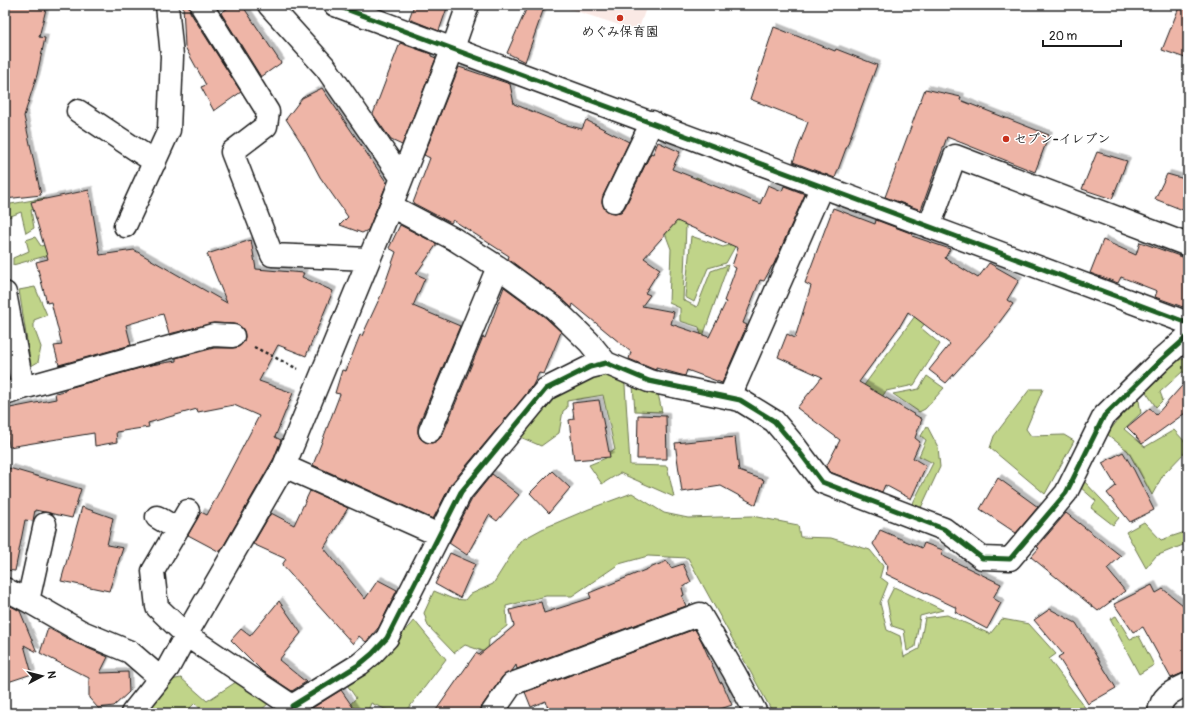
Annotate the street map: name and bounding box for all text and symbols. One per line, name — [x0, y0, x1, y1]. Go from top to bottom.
marker: めぐみ保育園 — [615, 13, 625, 23]
scale bar — [1043, 22, 1121, 48]
place label: めぐみ保育園 — [581, 24, 659, 40]
text: 20 m — [1049, 29, 1078, 44]
place label: セブン-イレブン — [1014, 131, 1111, 147]
marker: セブン-イレブン — [1001, 134, 1011, 144]
north arrow — [22, 656, 62, 696]
text: N — [45, 670, 58, 680]

